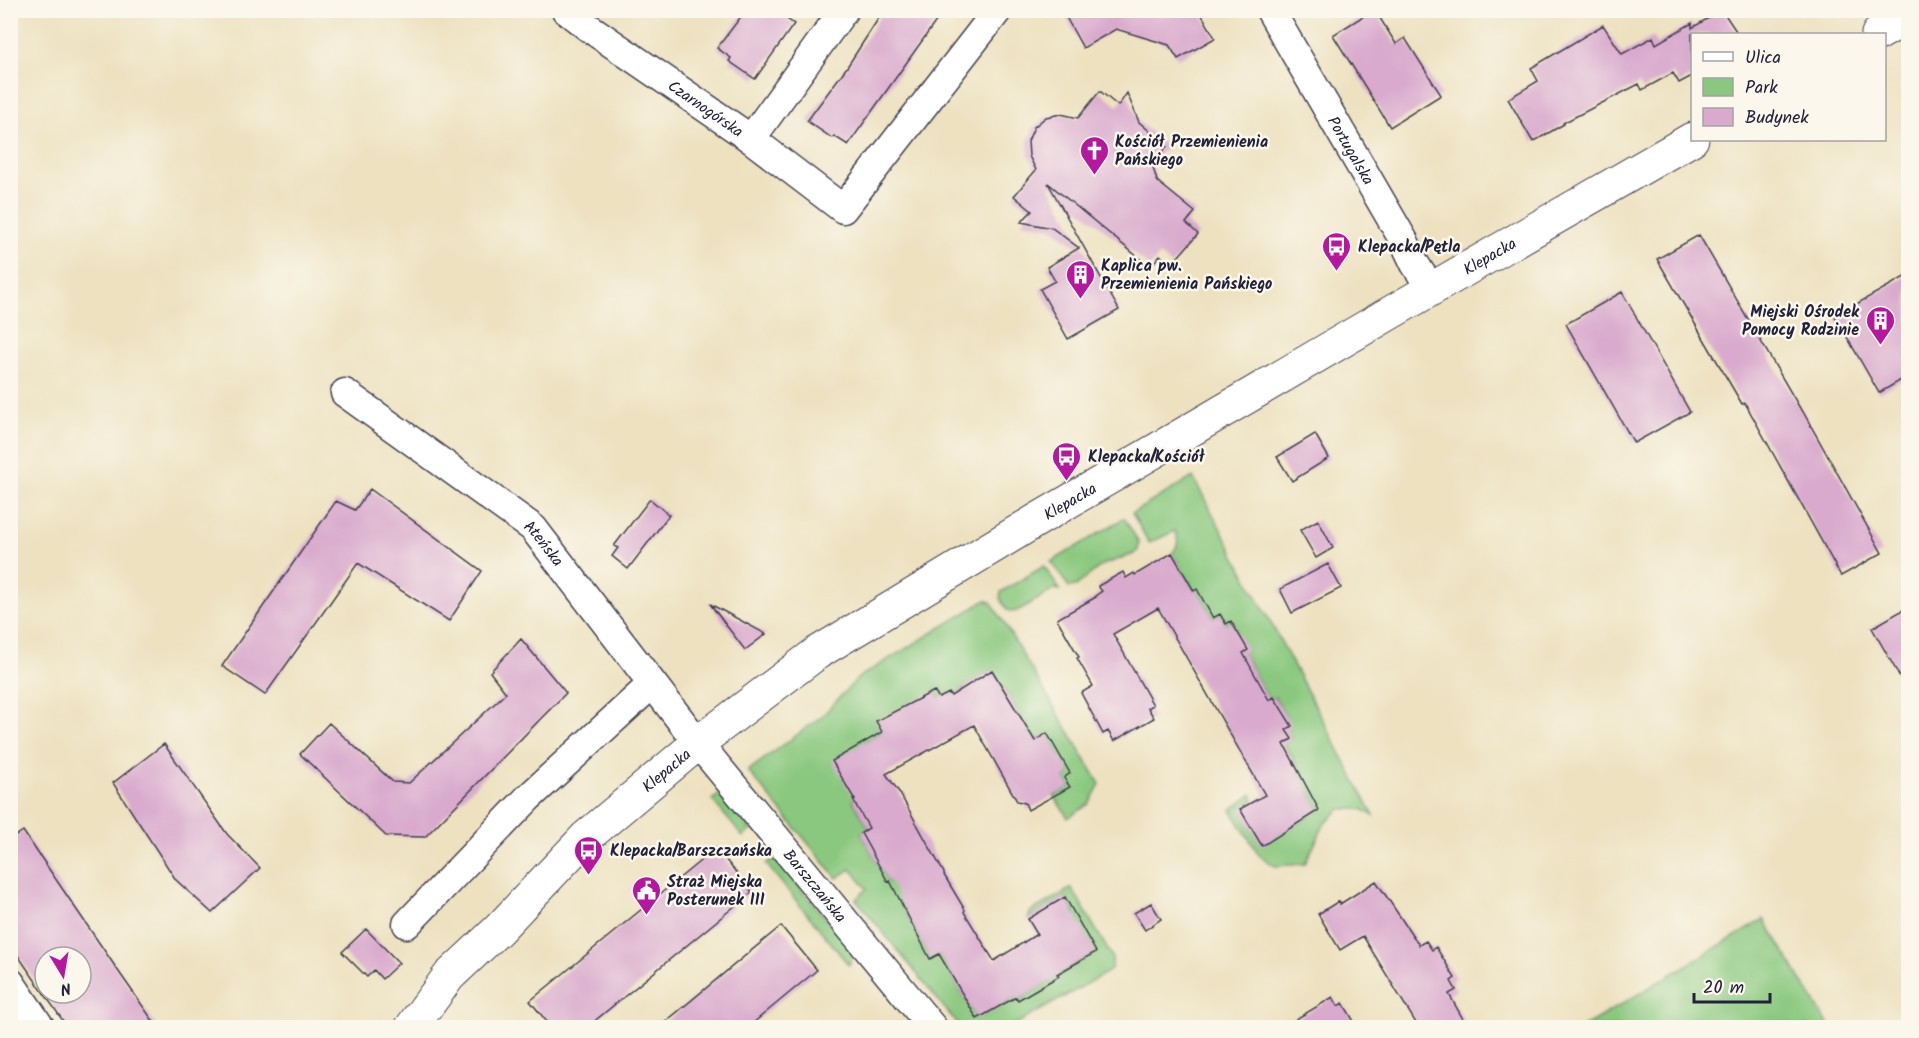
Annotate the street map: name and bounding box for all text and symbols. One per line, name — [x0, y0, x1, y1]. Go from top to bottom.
legend — [1691, 33, 1886, 141]
text: Ulica — [1745, 44, 1781, 73]
street label: Czarnogórska — [662, 74, 748, 144]
text: Park — [1745, 74, 1778, 103]
text: Budynek — [1745, 104, 1809, 133]
street label: Portugalska — [1320, 112, 1380, 190]
place label: Kościół Przemienienia Pańskiego — [1115, 130, 1268, 173]
church icon: Kościół Przemienienia Pańskiego — [1078, 134, 1110, 176]
bus stop icon: Klepacka/Pętla — [1321, 230, 1353, 272]
street label: Klepacka — [1459, 232, 1521, 282]
place label: Klepacka/Pętla — [1358, 235, 1461, 260]
place label: Kaplica pw. Przemienienia Pańskiego — [1101, 254, 1272, 297]
building icon: Kaplica pw. Przemienienia Pańskiego — [1064, 258, 1096, 300]
place label: Miejski Ośrodek Pomocy Rodzinie — [1742, 300, 1860, 343]
building icon: Miejski Ośrodek Pomocy Rodzinie — [1864, 304, 1896, 346]
bus stop icon: Klepacka/Kościół — [1051, 440, 1083, 482]
place label: Klepacka/Kościół — [1088, 445, 1205, 470]
street label: Klepacka — [1039, 477, 1102, 528]
street label: Ateńska — [518, 514, 569, 572]
street label: Klepacka — [637, 743, 697, 799]
bus stop icon: Klepacka/Barszczańska — [573, 834, 605, 876]
place label: Klepacka/Barszczańska — [610, 839, 772, 864]
street label: Barszczańska — [776, 844, 852, 929]
place label: Straż Miejska Posterunek III — [667, 870, 765, 913]
public building icon: Straż Miejska Posterunek III — [630, 874, 662, 916]
north arrow — [33, 945, 93, 1005]
scale bar — [1694, 966, 1770, 1004]
text: 20 m — [1703, 974, 1744, 1003]
text: N — [58, 975, 73, 1001]

